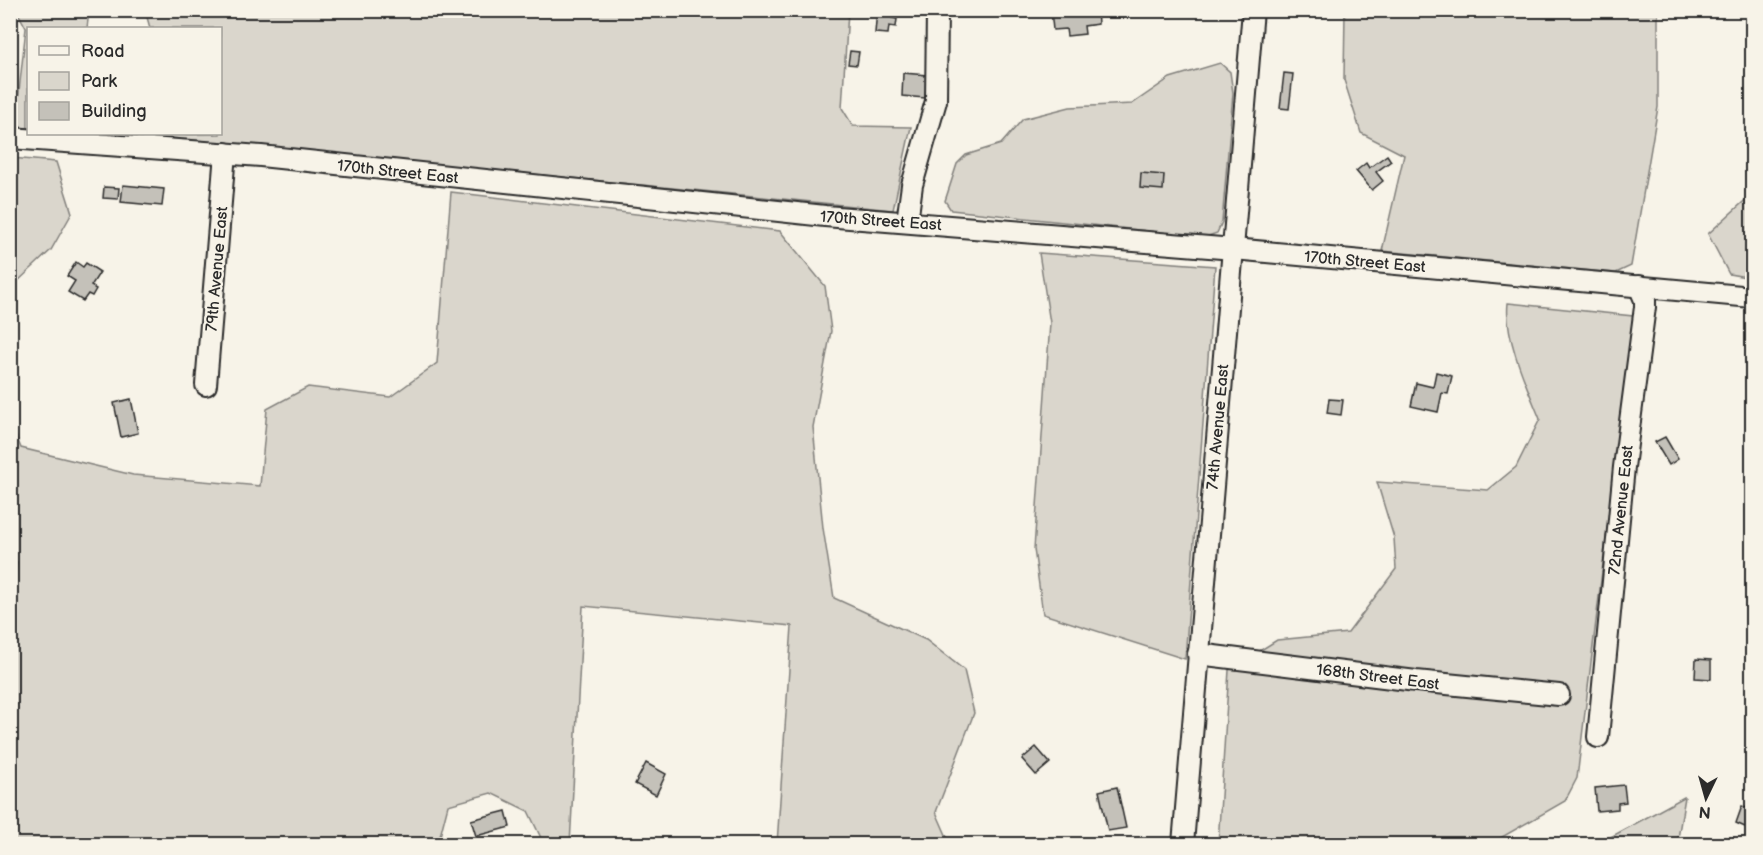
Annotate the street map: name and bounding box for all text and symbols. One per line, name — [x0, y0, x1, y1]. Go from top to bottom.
legend — [27, 27, 222, 135]
text: Road — [81, 41, 125, 62]
text: Park — [81, 71, 117, 92]
text: Building — [81, 101, 147, 122]
street label: 170th Street East — [336, 157, 460, 188]
street label: 79th Avenue East — [203, 206, 232, 333]
street label: 170th Street East — [819, 208, 942, 235]
street label: 170th Street East — [1303, 248, 1427, 277]
street label: 74th Avenue East — [1204, 363, 1233, 491]
street label: 72nd Avenue East — [1605, 444, 1638, 576]
street label: 168th Street East — [1315, 661, 1440, 694]
north arrow — [1676, 768, 1736, 828]
text: N — [1698, 801, 1712, 821]

